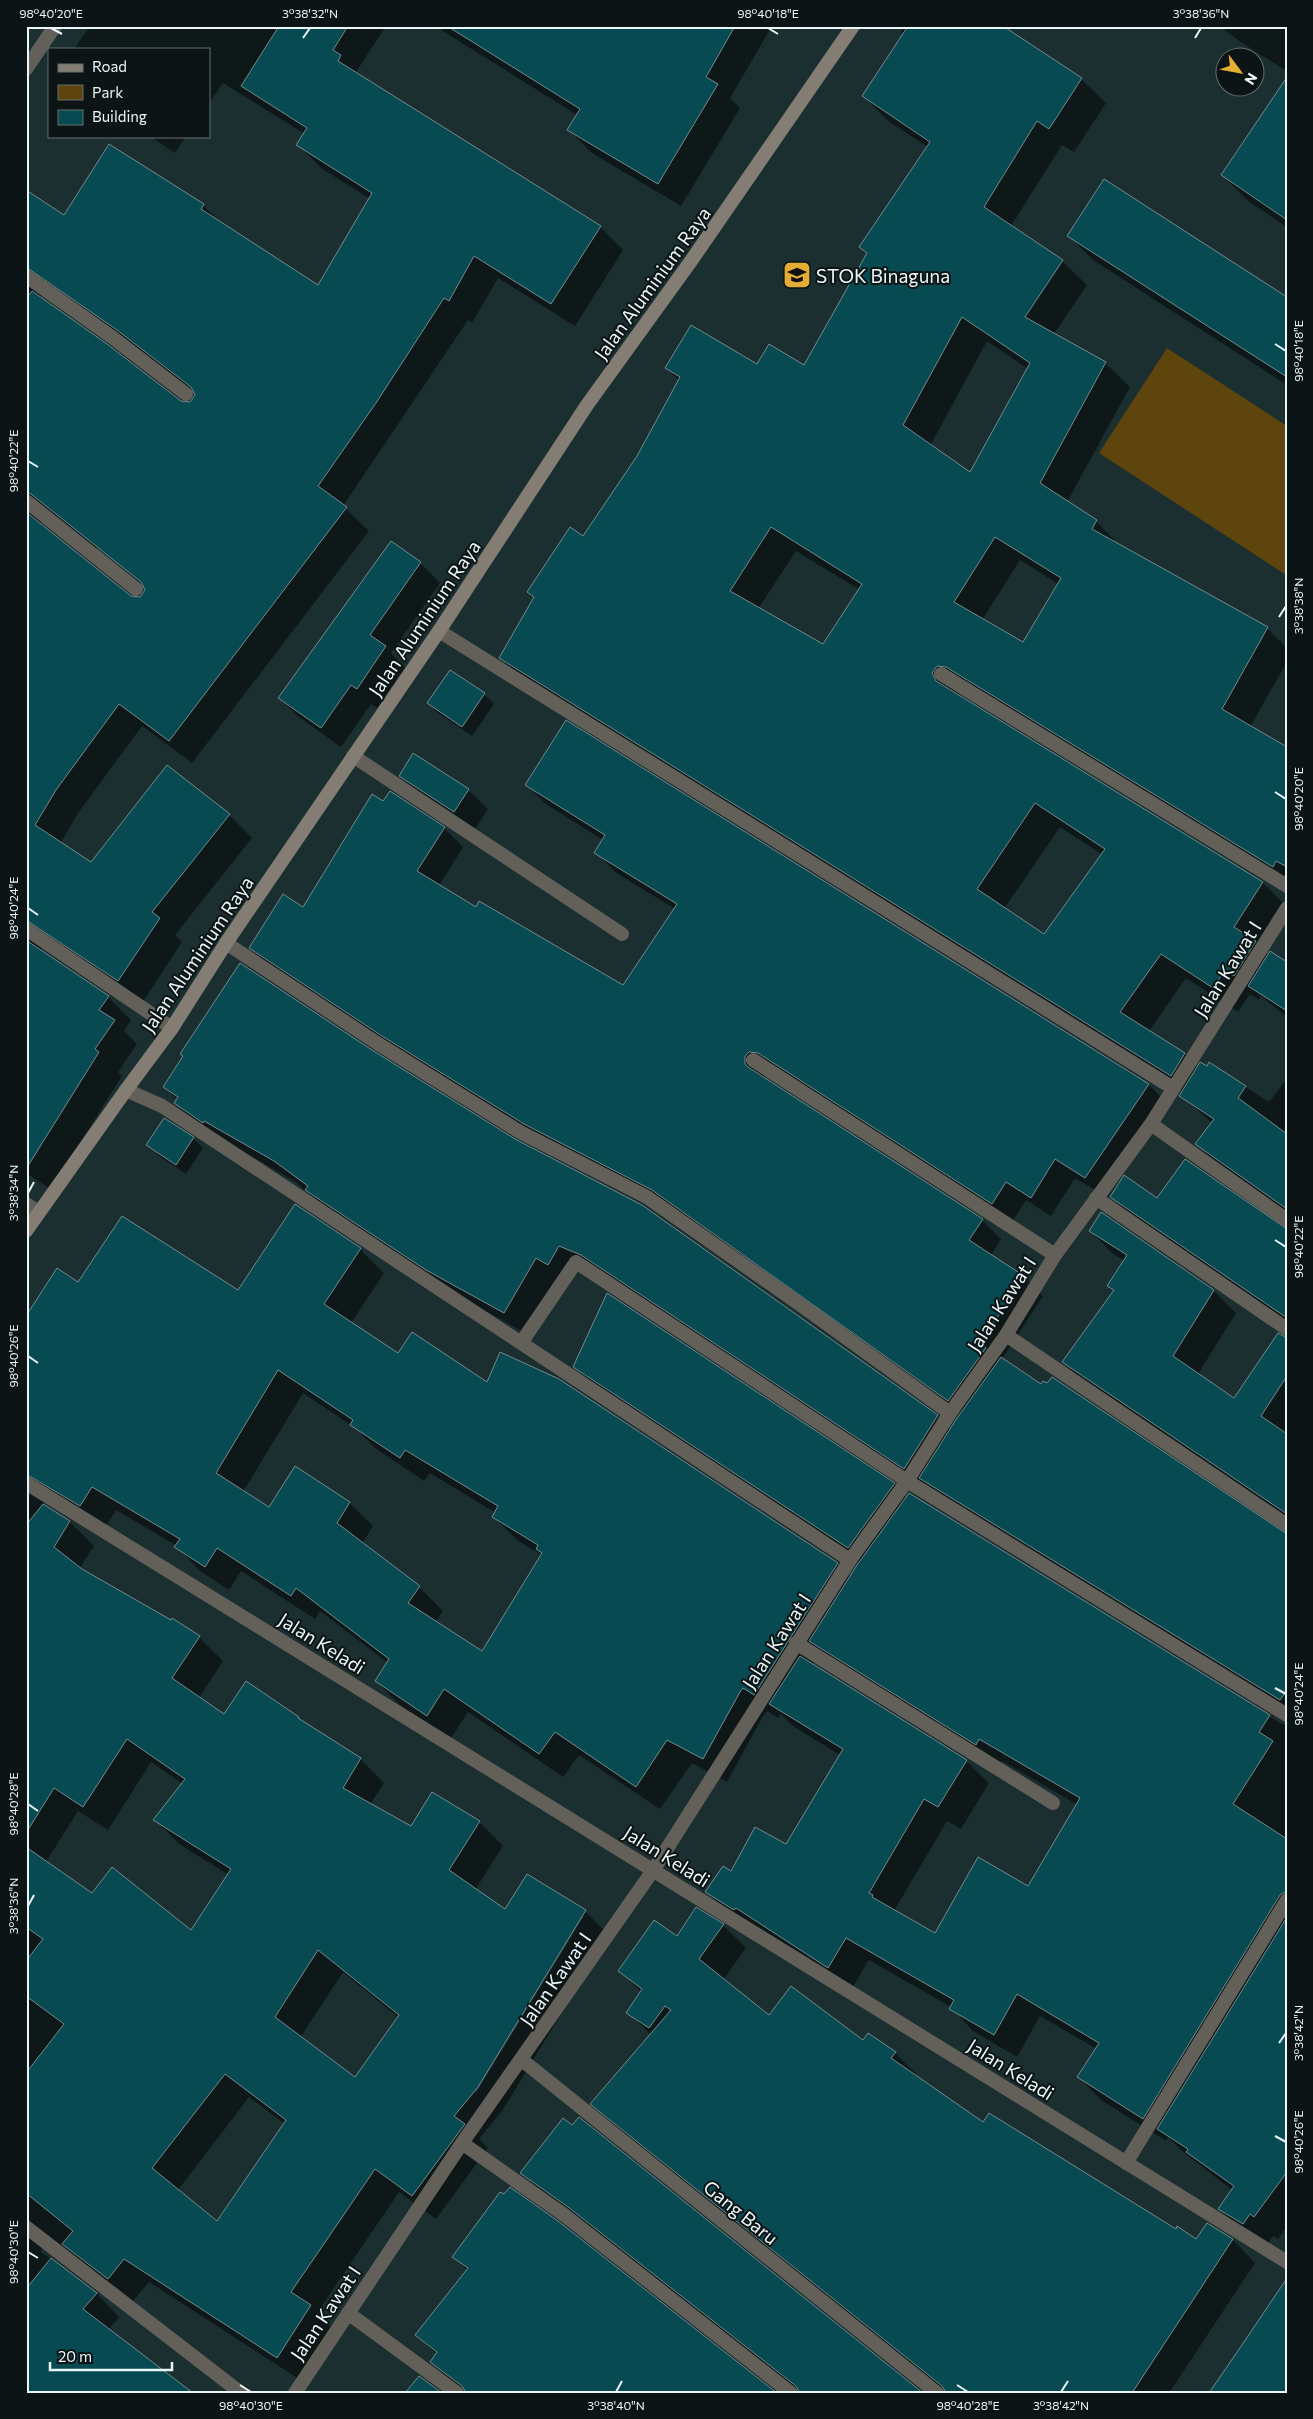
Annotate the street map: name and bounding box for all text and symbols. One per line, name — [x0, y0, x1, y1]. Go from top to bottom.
text: 98°40'20"E — [19, 6, 83, 20]
text: 3°38'32"N — [282, 6, 338, 20]
text: 98°40'18"E — [737, 6, 799, 20]
text: 3°38'36"N — [1173, 6, 1229, 20]
legend — [48, 48, 210, 138]
north arrow — [1216, 48, 1266, 98]
text: Road — [92, 57, 127, 75]
text: N — [1241, 70, 1261, 88]
text: Park — [92, 83, 123, 101]
text: Building — [92, 107, 147, 125]
street label: Jalan Aluminium Raya — [589, 202, 715, 364]
school or university icon: STOK Binaguna — [782, 260, 812, 290]
place label: STOK Binaguna — [816, 264, 950, 287]
text: 98°40'18"E — [1291, 320, 1305, 382]
text: 98°40'22"E — [6, 430, 20, 492]
street label: Jalan Aluminium Raya — [363, 536, 485, 700]
text: 3°38'38"N — [1291, 578, 1305, 634]
text: 98°40'20"E — [1291, 767, 1305, 831]
street label: Jalan Aluminium Raya — [136, 872, 258, 1036]
text: 98°40'24"E — [6, 877, 20, 939]
street label: Jalan Kawat I — [1188, 917, 1266, 1021]
text: 3°38'34"N — [6, 1165, 20, 1221]
text: 98°40'22"E — [1291, 1216, 1305, 1278]
street label: Jalan Kawat I — [962, 1252, 1040, 1356]
text: 98°40'26"E — [6, 1324, 20, 1388]
street label: Jalan Kawat I — [737, 1589, 815, 1693]
street label: Jalan Keladi — [275, 1607, 369, 1679]
text: 98°40'24"E — [1291, 1663, 1305, 1725]
text: 98°40'28"E — [6, 1772, 20, 1836]
street label: Jalan Keladi — [620, 1820, 714, 1892]
text: 3°38'36"N — [6, 1878, 20, 1934]
street label: Jalan Kawat I — [514, 1928, 596, 2030]
text: 3°38'42"N — [1291, 2005, 1305, 2061]
street label: Jalan Keladi — [964, 2033, 1058, 2105]
text: 98°40'26"E — [1291, 2110, 1305, 2174]
street label: Gang Baru — [699, 2175, 783, 2249]
text: 98°40'30"E — [6, 2220, 20, 2284]
street label: Jalan Kawat I — [285, 2261, 365, 2365]
scale bar — [50, 2339, 172, 2371]
text: 20 m — [58, 2347, 92, 2365]
text: 98°40'30"E — [219, 2398, 283, 2412]
text: 3°38'40"N — [587, 2398, 645, 2412]
text: 98°40'28"E — [936, 2398, 1000, 2412]
text: 3°38'42"N — [1033, 2398, 1089, 2412]

